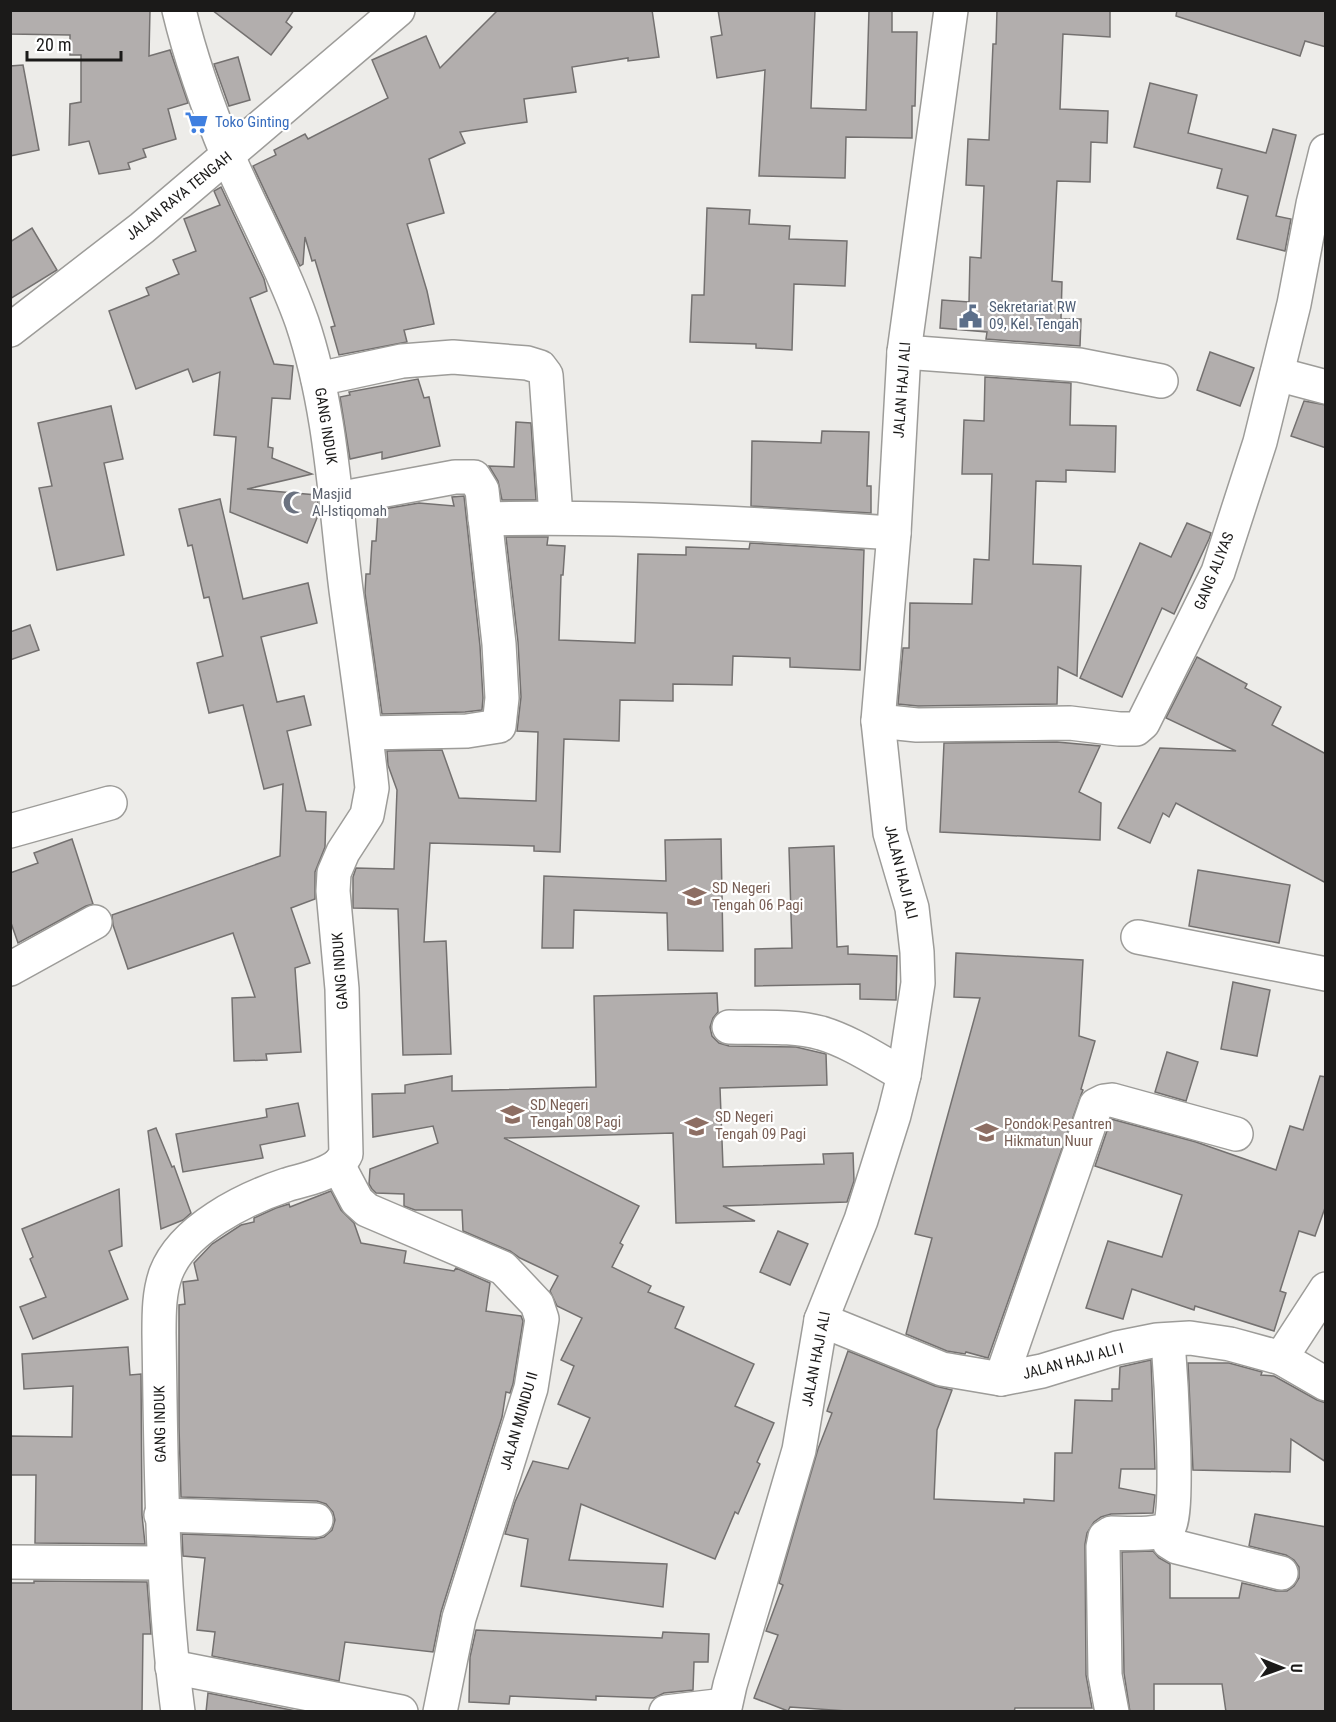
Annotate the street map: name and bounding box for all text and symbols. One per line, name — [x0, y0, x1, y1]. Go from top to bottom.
scale bar — [27, 24, 122, 62]
text: 20 m — [36, 34, 71, 55]
supermarket icon: Toko Ginting — [184, 109, 210, 135]
place label: Toko Ginting — [215, 113, 289, 131]
street label: JALAN RAYA TENGAH — [123, 148, 235, 244]
place label: Sekretariat RW 09, Kel. Tengah — [989, 298, 1079, 333]
public building icon: Sekretariat RW 09, Kel. Tengah — [958, 303, 984, 329]
street label: JALAN HAJI ALI — [890, 341, 914, 439]
street label: GANG INDUK — [311, 386, 341, 466]
place label: Masjid Al-Istiqomah — [312, 485, 387, 520]
mosque icon: Masjid Al-Istiqomah — [281, 490, 307, 516]
street label: GANG ALIYAS — [1190, 529, 1238, 612]
street label: JALAN HAJI ALI — [881, 823, 921, 921]
place label: SD Negeri Tengah 06 Pagi — [712, 879, 803, 914]
school or university icon: SD Negeri Tengah 06 Pagi — [681, 884, 707, 910]
street label: GANG INDUK — [328, 931, 352, 1010]
place label: SD Negeri Tengah 08 Pagi — [530, 1096, 621, 1131]
school or university icon: SD Negeri Tengah 08 Pagi — [499, 1101, 525, 1127]
place label: SD Negeri Tengah 09 Pagi — [715, 1108, 806, 1143]
school or university icon: SD Negeri Tengah 09 Pagi — [684, 1113, 710, 1139]
place label: Pondok Pesantren Hikmatun Nuur — [1004, 1115, 1112, 1150]
school or university icon: Pondok Pesantren Hikmatun Nuur — [973, 1120, 999, 1146]
street label: JALAN HAJI ALI — [798, 1310, 834, 1408]
street label: JALAN HAJI ALI I — [1021, 1339, 1125, 1383]
street label: JALAN MUNDU II — [496, 1370, 542, 1472]
street label: GANG INDUK — [150, 1384, 170, 1463]
north arrow — [1252, 1638, 1312, 1698]
text: U — [1287, 1664, 1306, 1673]

